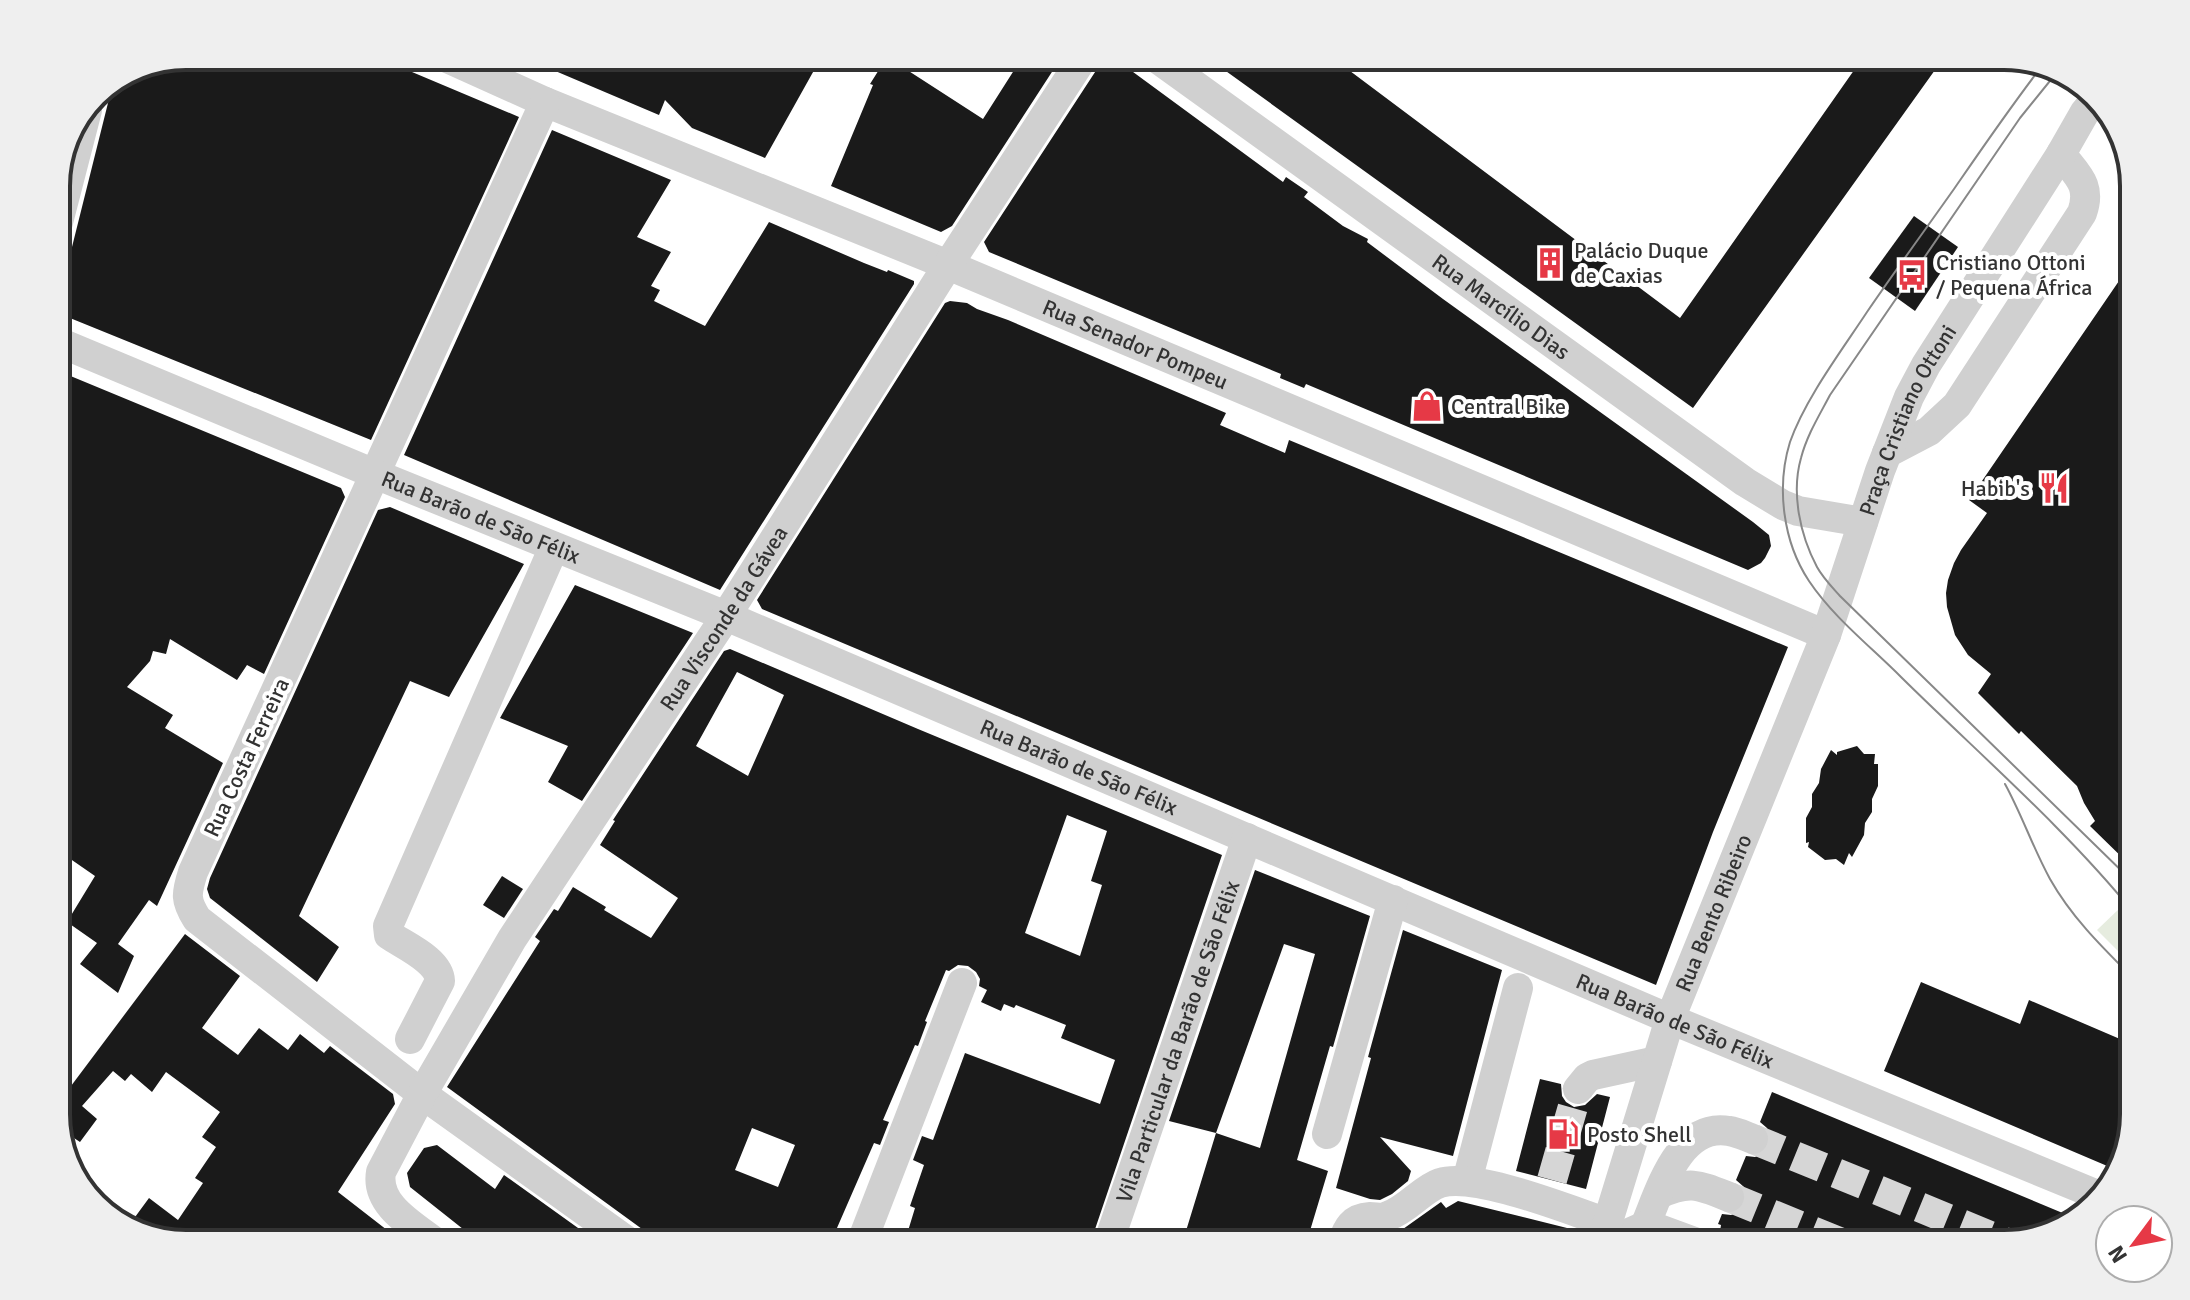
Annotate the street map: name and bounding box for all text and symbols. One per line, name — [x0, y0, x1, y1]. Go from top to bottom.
place label: Palácio Duque de Caxias — [1574, 237, 1708, 289]
building icon: Palácio Duque de Caxias — [1533, 246, 1567, 280]
street label: Rua Marcílio Dias — [1427, 248, 1575, 365]
place label: Cristiano Ottoni / Pequena África — [1936, 249, 2092, 301]
bus stop icon: Cristiano Ottoni / Pequena África — [1895, 258, 1929, 292]
street label: Rua Senador Pompeu — [1038, 293, 1232, 395]
street label: Praça Cristiano Ottoni — [1853, 320, 1962, 519]
shop icon: Central Bike — [1410, 389, 1444, 423]
place label: Central Bike — [1451, 393, 1566, 420]
street label: Rua Barão de São Félix — [378, 465, 584, 570]
restaurant icon: Habib's — [2037, 471, 2071, 505]
place label: Habib's — [1961, 475, 2030, 502]
street label: Rua Visconde da Gávea — [654, 521, 794, 716]
street label: Rua Costa Ferreira — [198, 673, 295, 841]
street label: Rua Barão de São Félix — [976, 713, 1181, 821]
street label: Rua Bento Ribeiro — [1670, 830, 1758, 996]
street label: Vila Particular da Barão de São Félix — [1110, 877, 1245, 1206]
street label: Rua Barão de São Félix — [1572, 968, 1778, 1074]
fuel station icon: Posto Shell — [1546, 1117, 1580, 1151]
place label: Posto Shell — [1587, 1121, 1692, 1148]
north arrow — [2094, 1204, 2174, 1284]
text: N — [2102, 1241, 2133, 1268]

